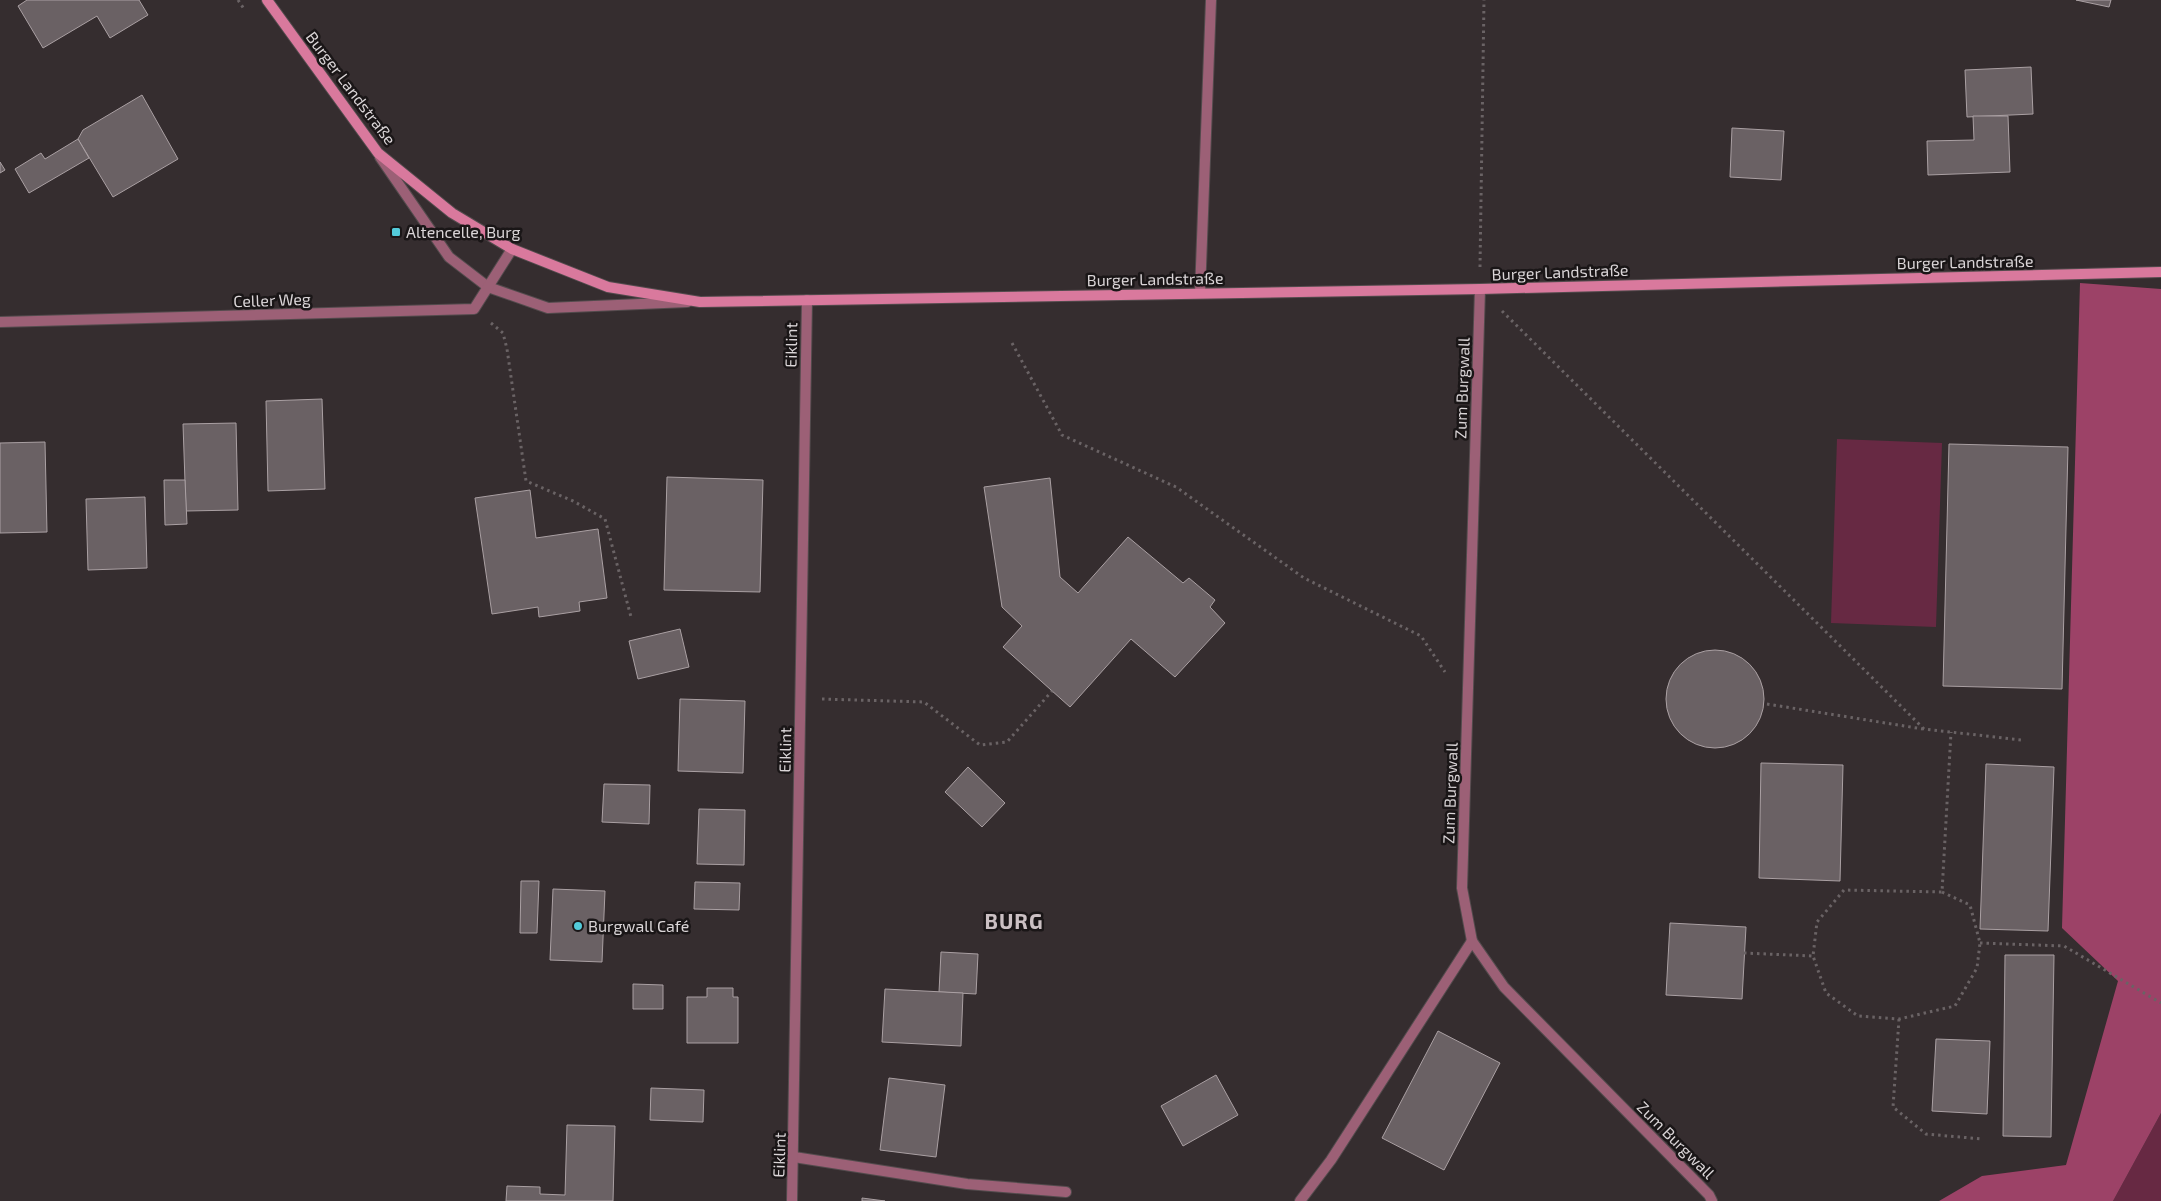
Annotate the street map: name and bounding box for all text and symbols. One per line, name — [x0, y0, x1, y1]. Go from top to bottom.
street label: Burger Landstraße — [303, 27, 400, 148]
place label: Altencelle, Burg — [406, 222, 521, 241]
marker: Altencelle, Burg — [390, 226, 402, 238]
street label: Burger Landstraße — [1896, 251, 2034, 272]
street label: Burger Landstraße — [1491, 260, 1629, 283]
street label: Burger Landstraße — [1086, 268, 1224, 289]
street label: Celler Weg — [233, 289, 311, 310]
street label: Eiklint — [781, 322, 800, 368]
street label: Zum Burgwall — [1450, 337, 1473, 439]
street label: Eiklint — [775, 727, 794, 773]
street label: Zum Burgwall — [1438, 742, 1461, 844]
district label: BURG — [985, 908, 1044, 933]
place label: Burgwall Café — [588, 916, 689, 935]
marker: Burgwall Café — [572, 920, 584, 932]
street label: Zum Burgwall — [1634, 1097, 1719, 1182]
street label: Eiklint — [768, 1132, 789, 1178]

